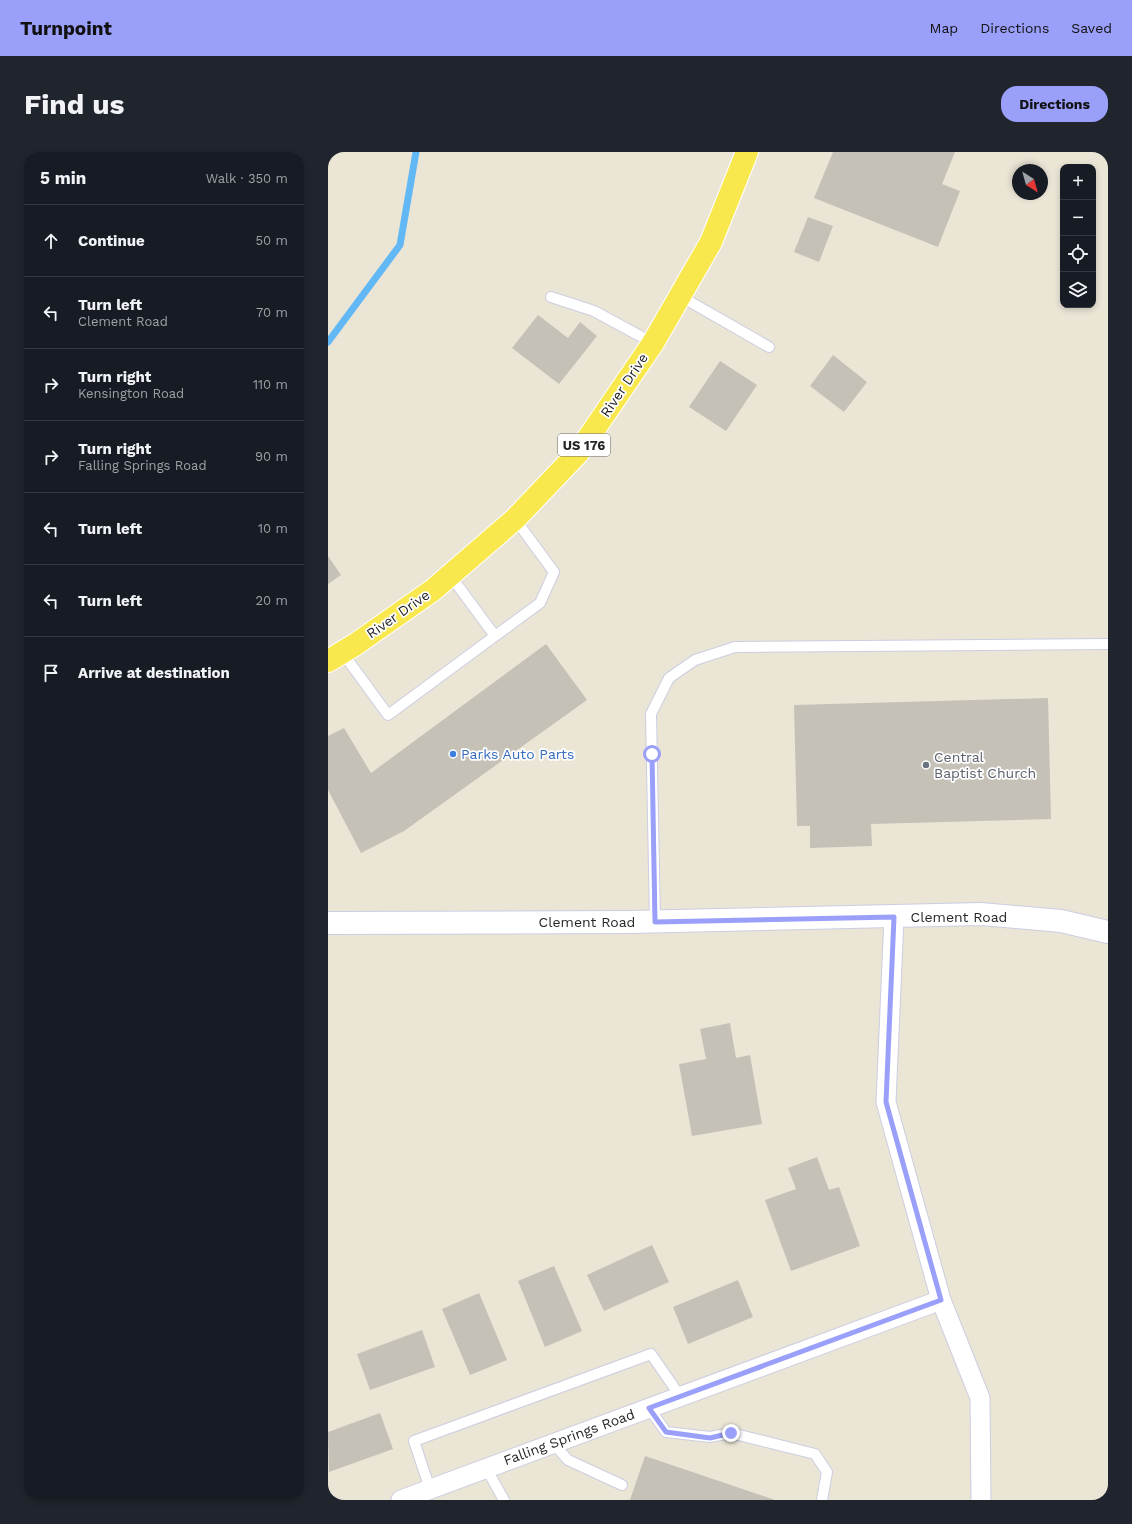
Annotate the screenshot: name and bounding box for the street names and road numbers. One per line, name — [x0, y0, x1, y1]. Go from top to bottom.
street label: River Drive — [597, 350, 651, 420]
road number: US 176 — [558, 434, 610, 456]
street label: River Drive — [363, 586, 433, 642]
street label: Clement Road — [911, 909, 1007, 925]
street label: Clement Road — [539, 914, 635, 930]
street label: Falling Springs Road — [501, 1406, 637, 1468]

